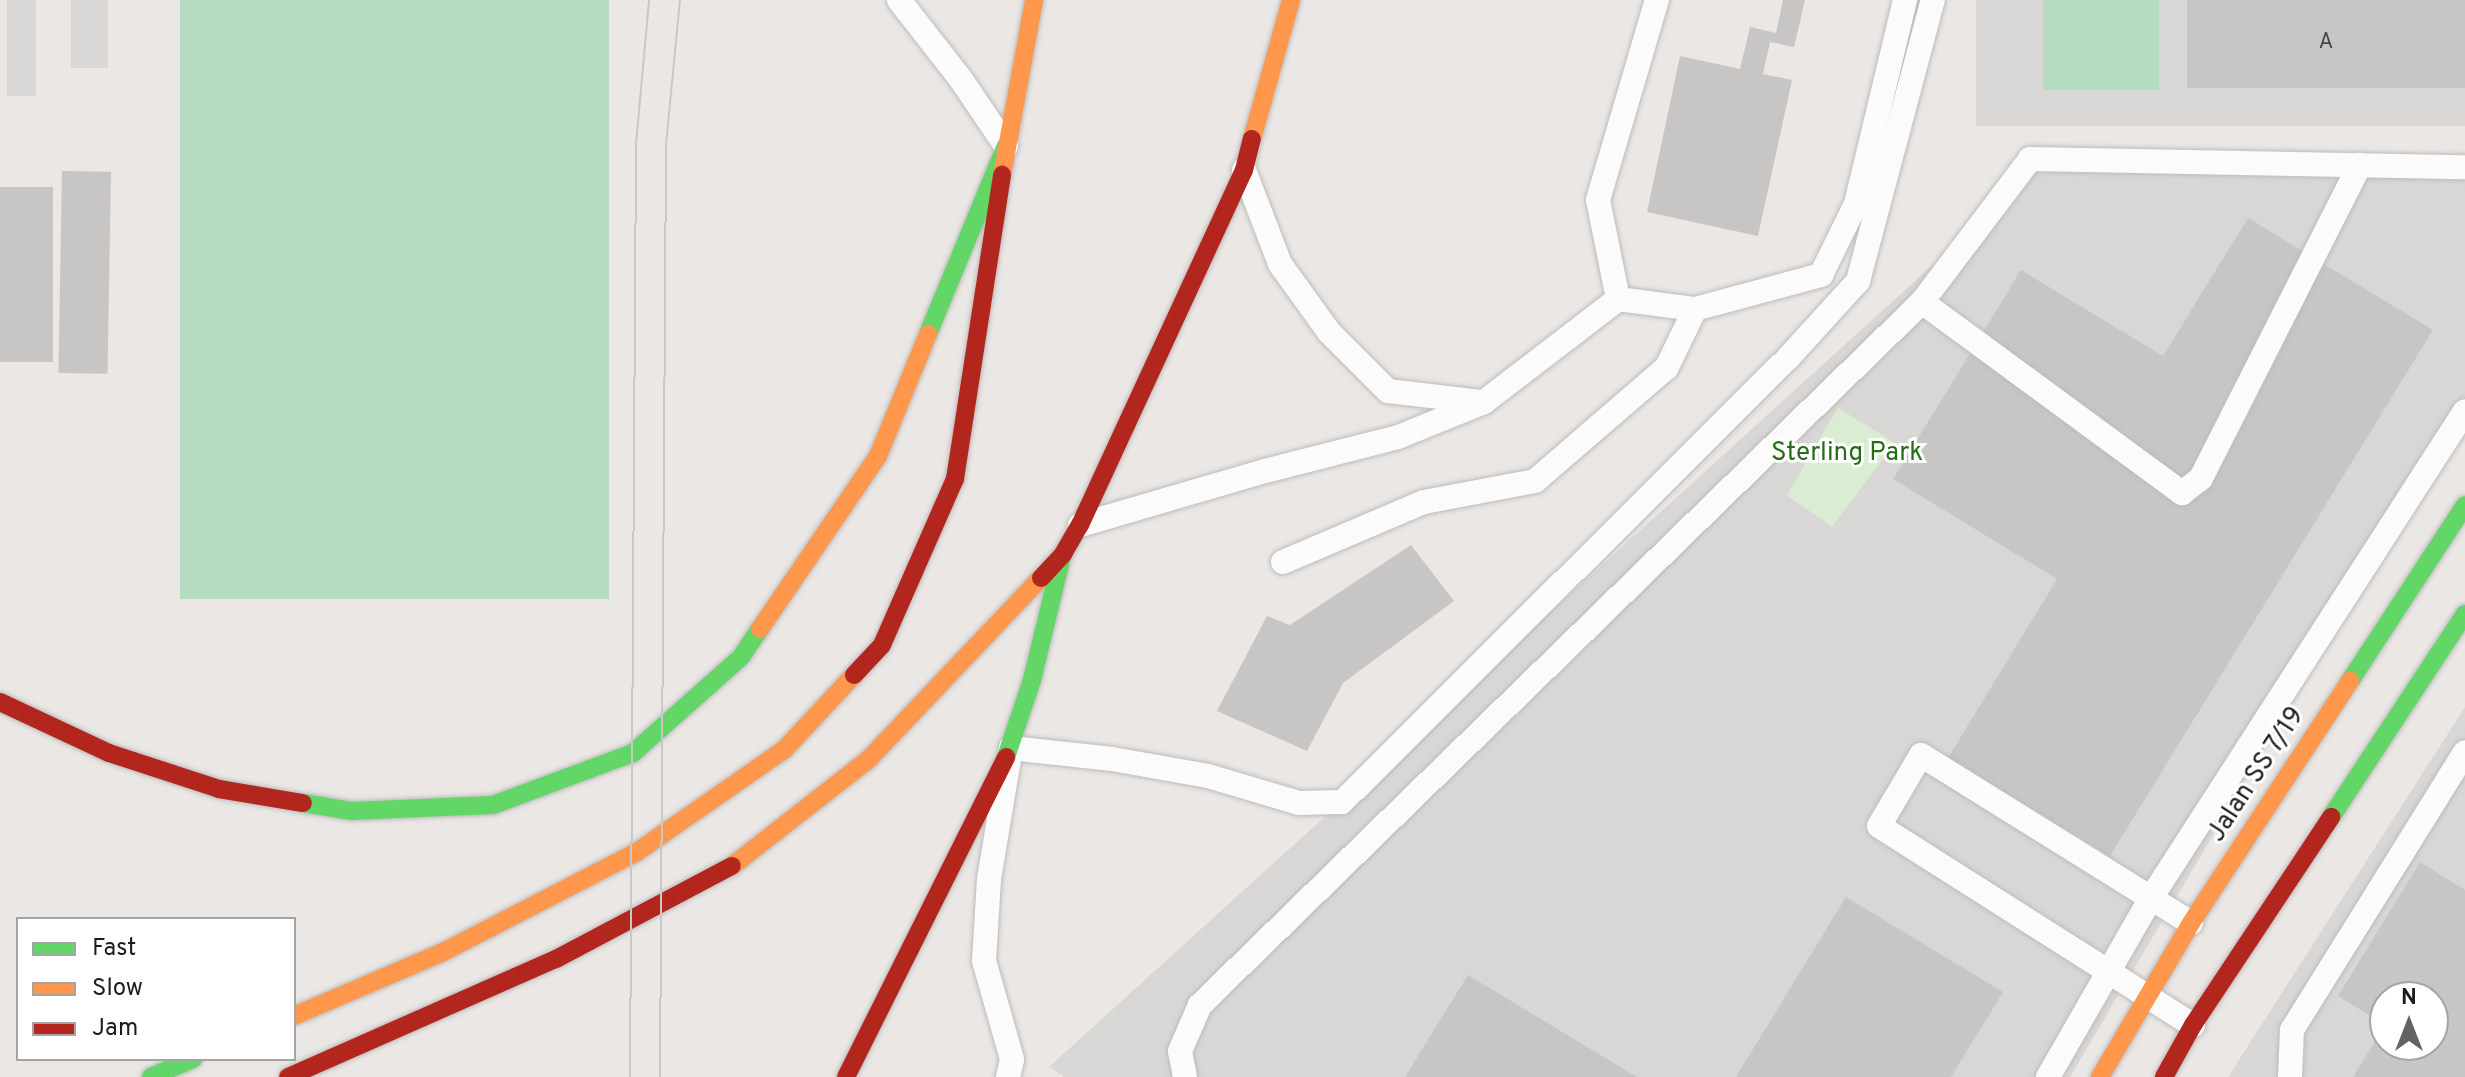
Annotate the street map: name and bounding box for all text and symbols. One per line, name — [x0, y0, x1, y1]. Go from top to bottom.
house number: A — [2319, 30, 2333, 56]
park label: Sterling Park — [1771, 438, 1923, 470]
street label: Jalan SS 7/19 — [2202, 701, 2312, 849]
legend — [16, 917, 296, 1061]
text: Fast — [92, 934, 136, 964]
text: Slow — [92, 974, 143, 1004]
north arrow — [2369, 981, 2449, 1061]
text: N — [2401, 985, 2417, 1012]
text: Jam — [92, 1014, 138, 1044]

